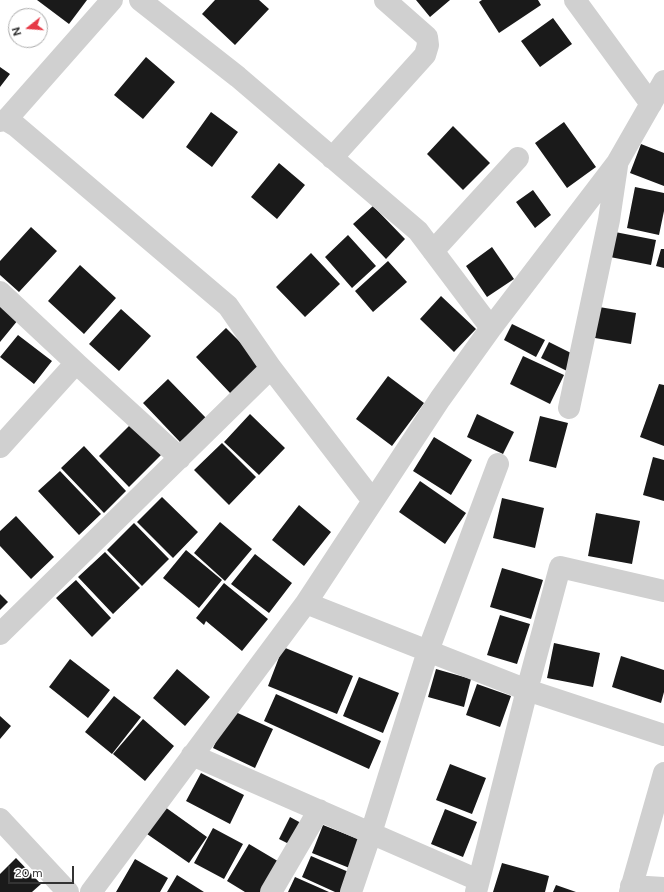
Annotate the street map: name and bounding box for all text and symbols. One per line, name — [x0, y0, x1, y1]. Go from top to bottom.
north arrow — [8, 8, 48, 48]
text: N — [10, 25, 24, 37]
scale bar — [10, 858, 76, 884]
text: 20 m — [15, 866, 43, 880]

